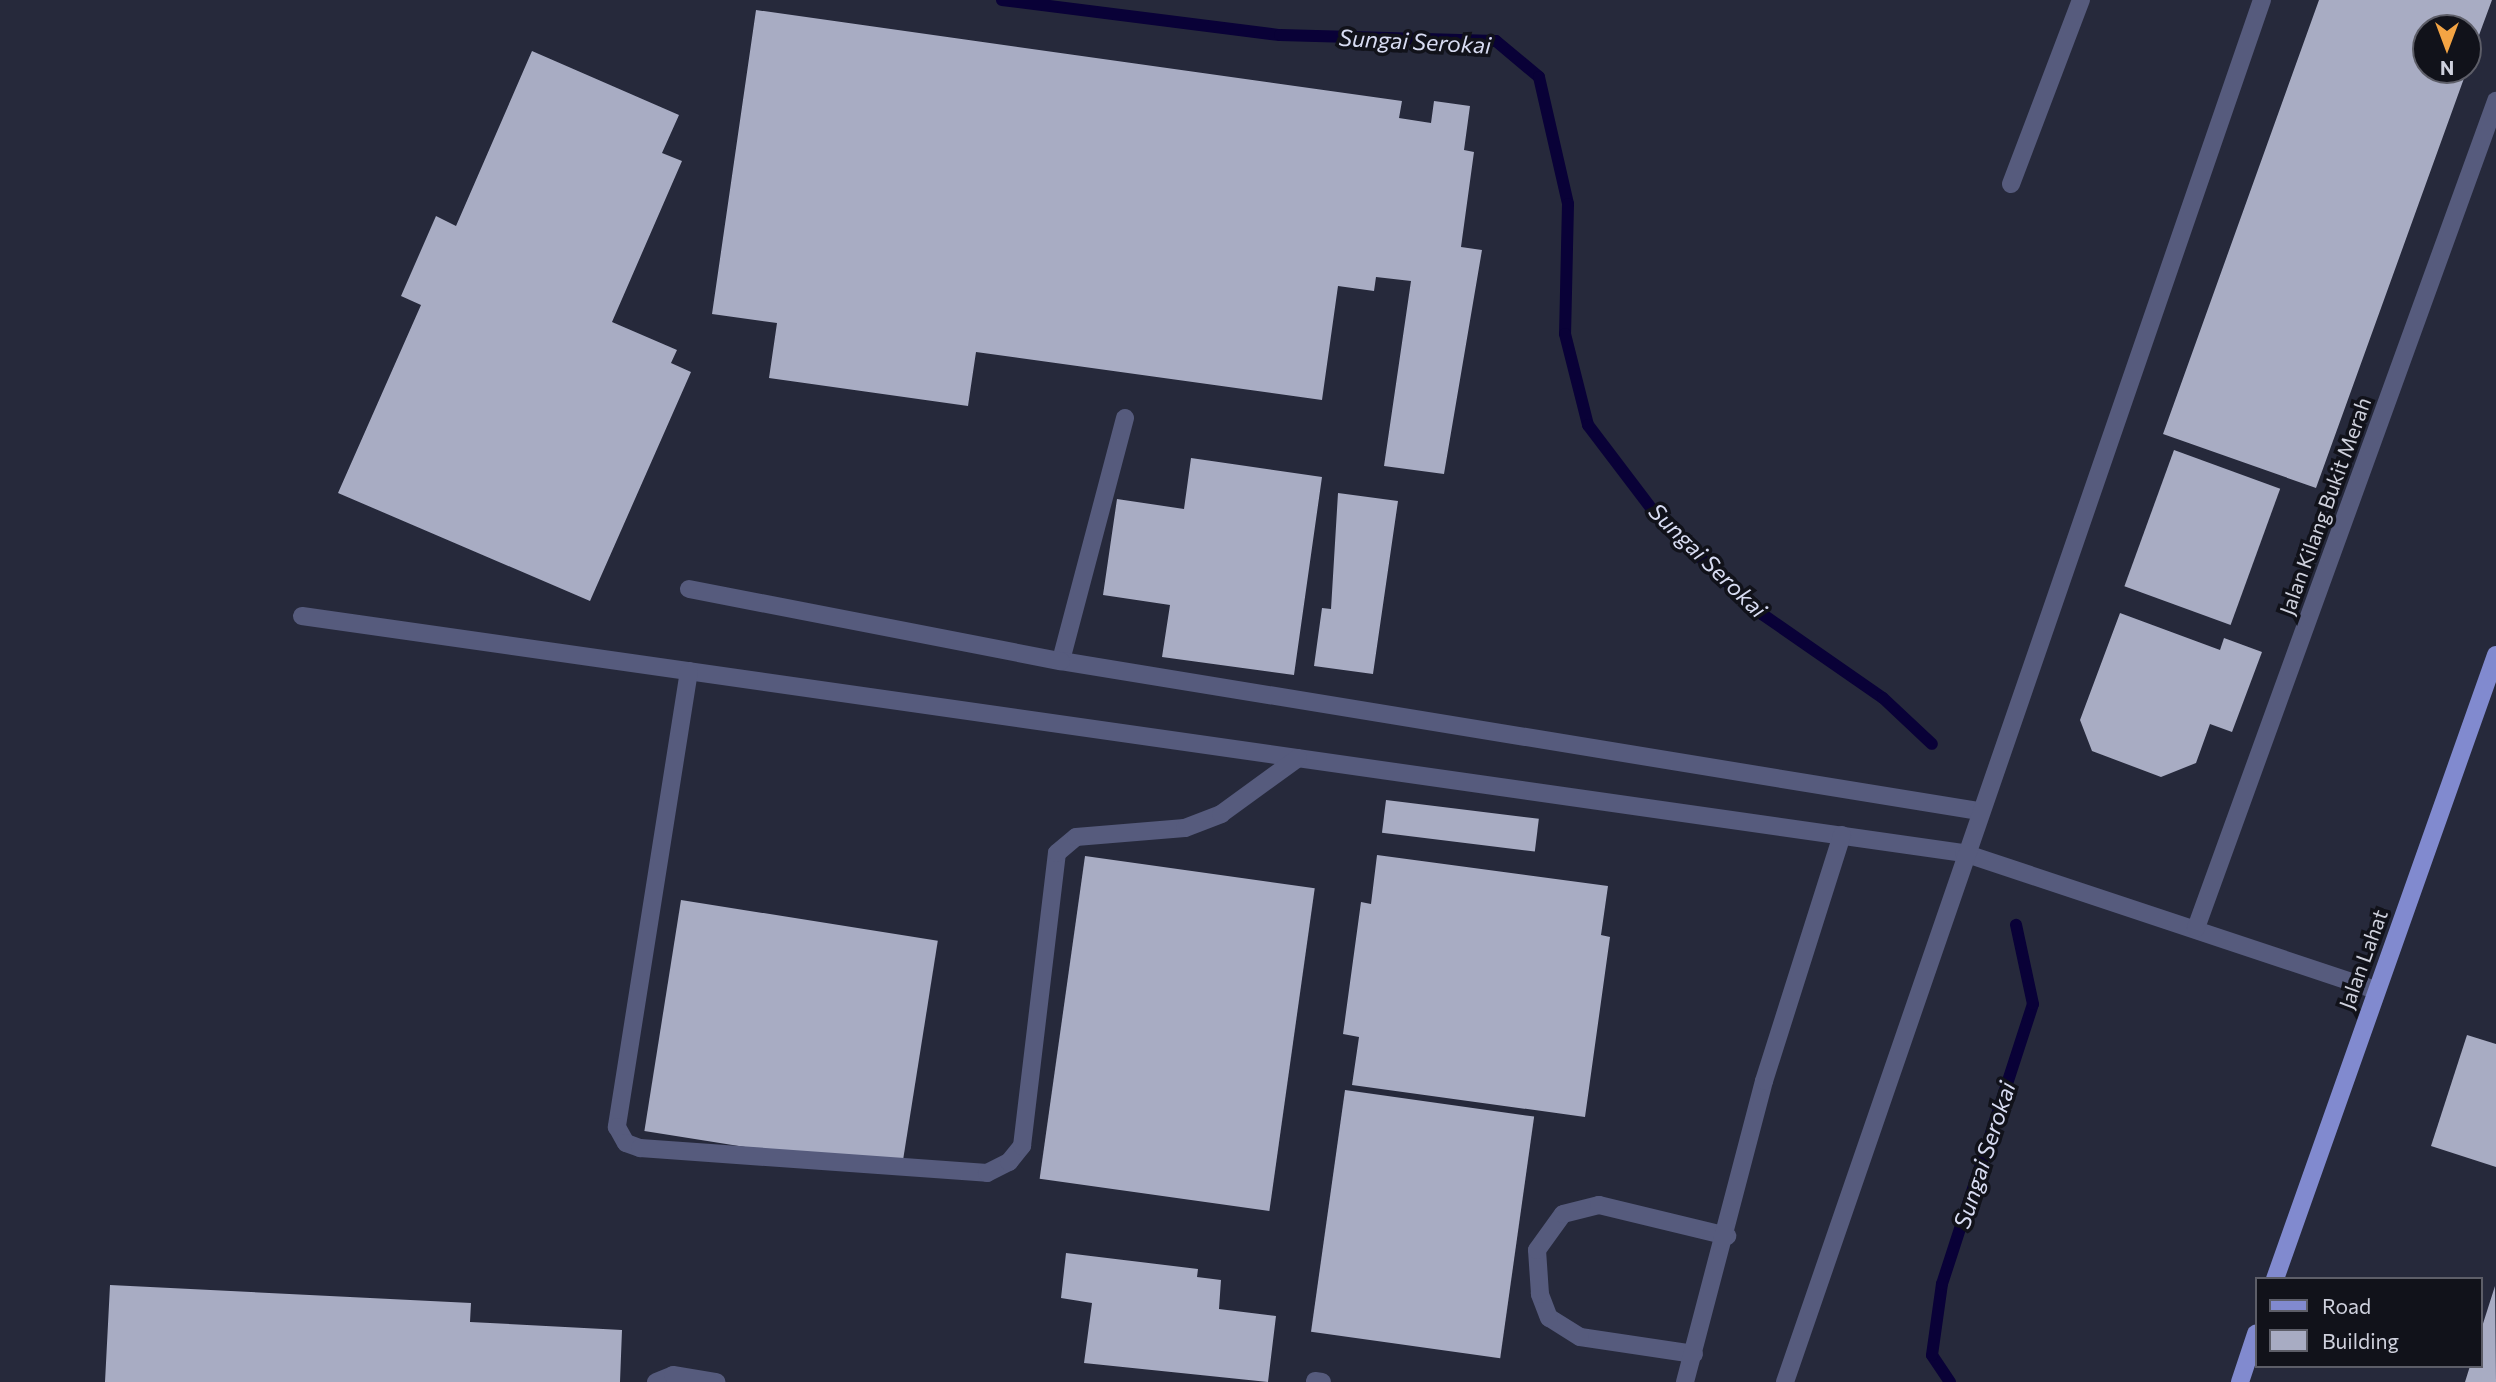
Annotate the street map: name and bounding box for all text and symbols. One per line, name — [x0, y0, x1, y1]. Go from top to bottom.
north arrow — [2412, 14, 2482, 84]
water label: Sungai Serokai — [1338, 23, 1492, 59]
text: N — [2440, 57, 2454, 80]
street label: Jalan Kilang Bukit Merah — [2274, 394, 2376, 618]
water label: Sungai Serokai — [1644, 497, 1772, 623]
street label: Jalan Lahat — [2333, 906, 2393, 1012]
water label: Sungai Serokai — [1947, 1078, 2021, 1232]
legend — [2254, 1277, 2482, 1368]
text: Road — [2322, 1293, 2371, 1318]
text: Building — [2322, 1328, 2399, 1353]

